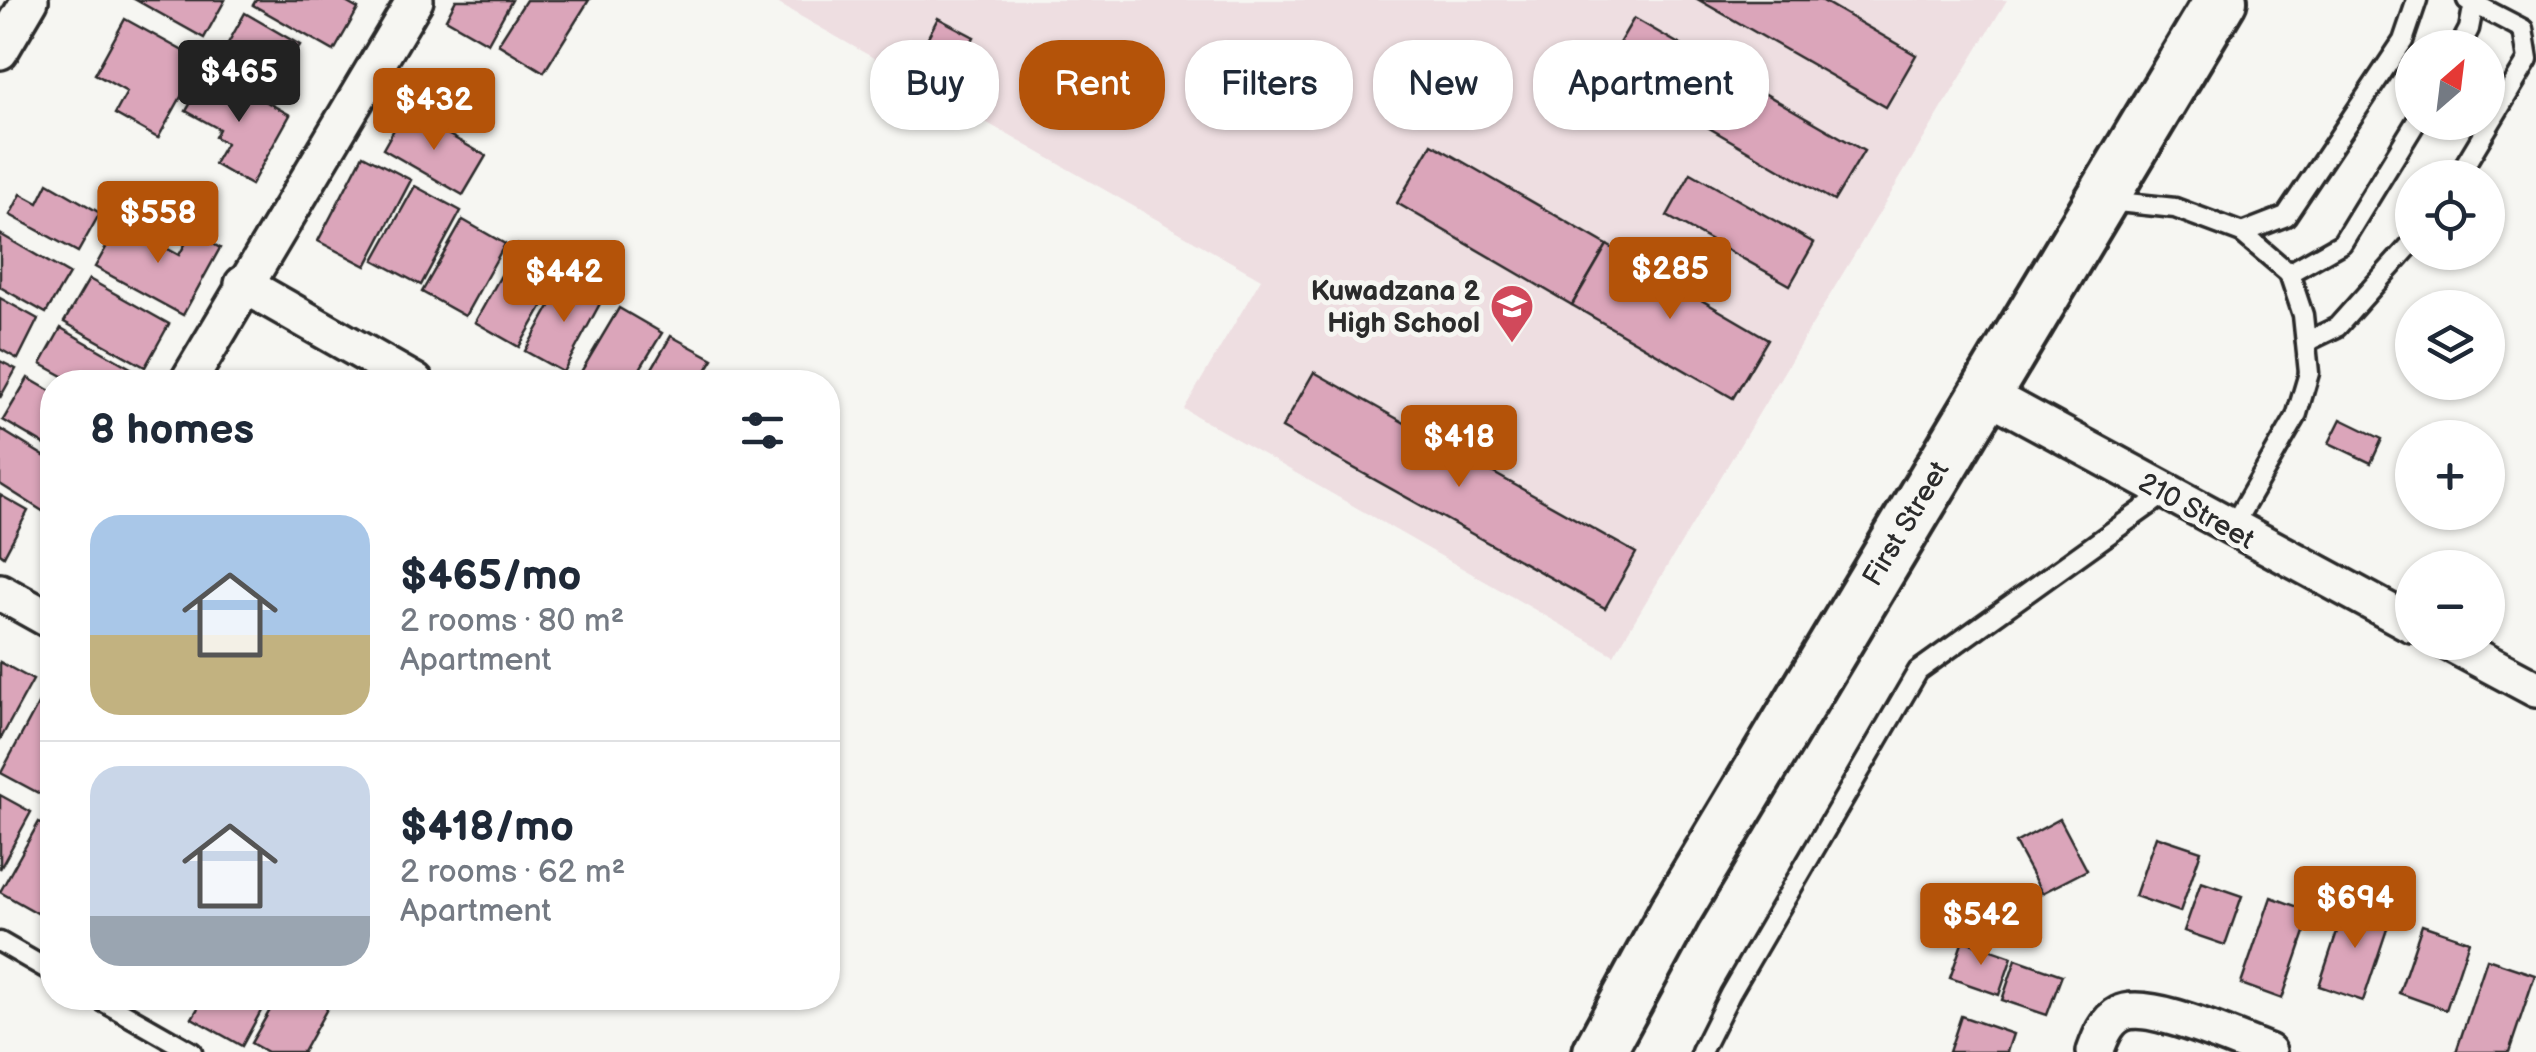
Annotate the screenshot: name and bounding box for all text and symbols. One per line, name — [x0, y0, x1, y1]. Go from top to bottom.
north arrow — [2395, 30, 2505, 140]
map controls — [2395, 30, 2505, 660]
pin: $465 — [180, 40, 298, 125]
chip: Buy — [870, 40, 999, 130]
chip: Rent — [1019, 40, 1165, 130]
chip: Filters — [1185, 40, 1353, 130]
chip: New — [1373, 40, 1513, 130]
chip: Apartment — [1533, 40, 1769, 130]
text: $465 — [200, 53, 278, 92]
pin: $432 — [375, 68, 493, 153]
text: $432 — [395, 81, 473, 120]
button: locate — [2395, 160, 2505, 270]
pin: $558 — [99, 181, 217, 266]
text: $558 — [119, 194, 197, 233]
pin: $285 — [1611, 237, 1729, 322]
pin: $442 — [505, 240, 623, 325]
text: $285 — [1631, 250, 1709, 289]
text: $442 — [525, 253, 603, 292]
place label: Kuwadzana 2 High School — [1311, 275, 1480, 340]
school or university icon: Kuwadzana 2 High School — [1489, 283, 1535, 344]
button: layers — [2395, 290, 2505, 400]
icon: filters — [735, 403, 790, 458]
text: 8 homes — [90, 405, 254, 456]
pin: $418 — [1400, 405, 1518, 490]
text: $418 — [1423, 418, 1495, 457]
button: + — [2395, 420, 2505, 530]
street label: First Street — [1856, 455, 1957, 592]
street label: 210 Street — [2133, 466, 2260, 557]
button: − — [2395, 550, 2505, 660]
text: $465/mo — [400, 551, 582, 602]
icon: home — [170, 555, 290, 675]
text: 2 rooms · 80 m² — [400, 602, 624, 641]
text: Apartment — [400, 641, 551, 680]
text: $418/mo — [400, 802, 574, 853]
icon: home — [170, 806, 290, 926]
text: 2 rooms · 62 m² — [400, 853, 625, 892]
pin: $694 — [2296, 866, 2414, 951]
text: $694 — [2316, 879, 2394, 918]
pin: $542 — [1922, 883, 2040, 968]
text: Apartment — [400, 892, 551, 931]
text: $542 — [1942, 896, 2020, 935]

